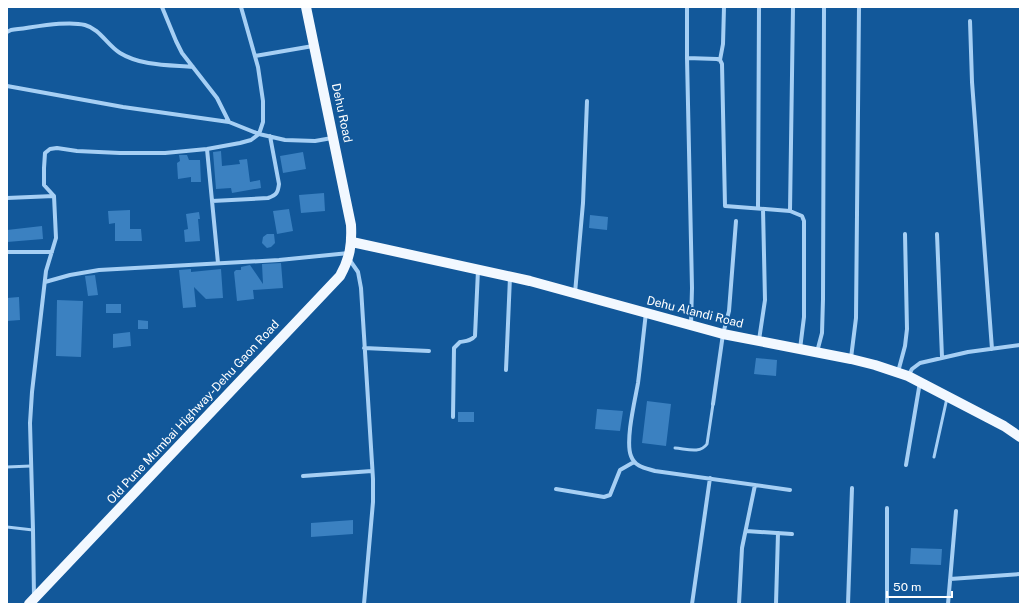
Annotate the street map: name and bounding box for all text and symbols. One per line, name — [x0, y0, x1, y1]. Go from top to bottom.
street label: Dehu Road — [329, 82, 355, 144]
street label: Dehu Alandi Road — [645, 293, 745, 331]
street label: Old Pune Mumbai Highway-Dehu Gaon Road — [104, 317, 282, 507]
scale bar — [887, 573, 952, 599]
text: 50 m — [893, 580, 921, 594]

